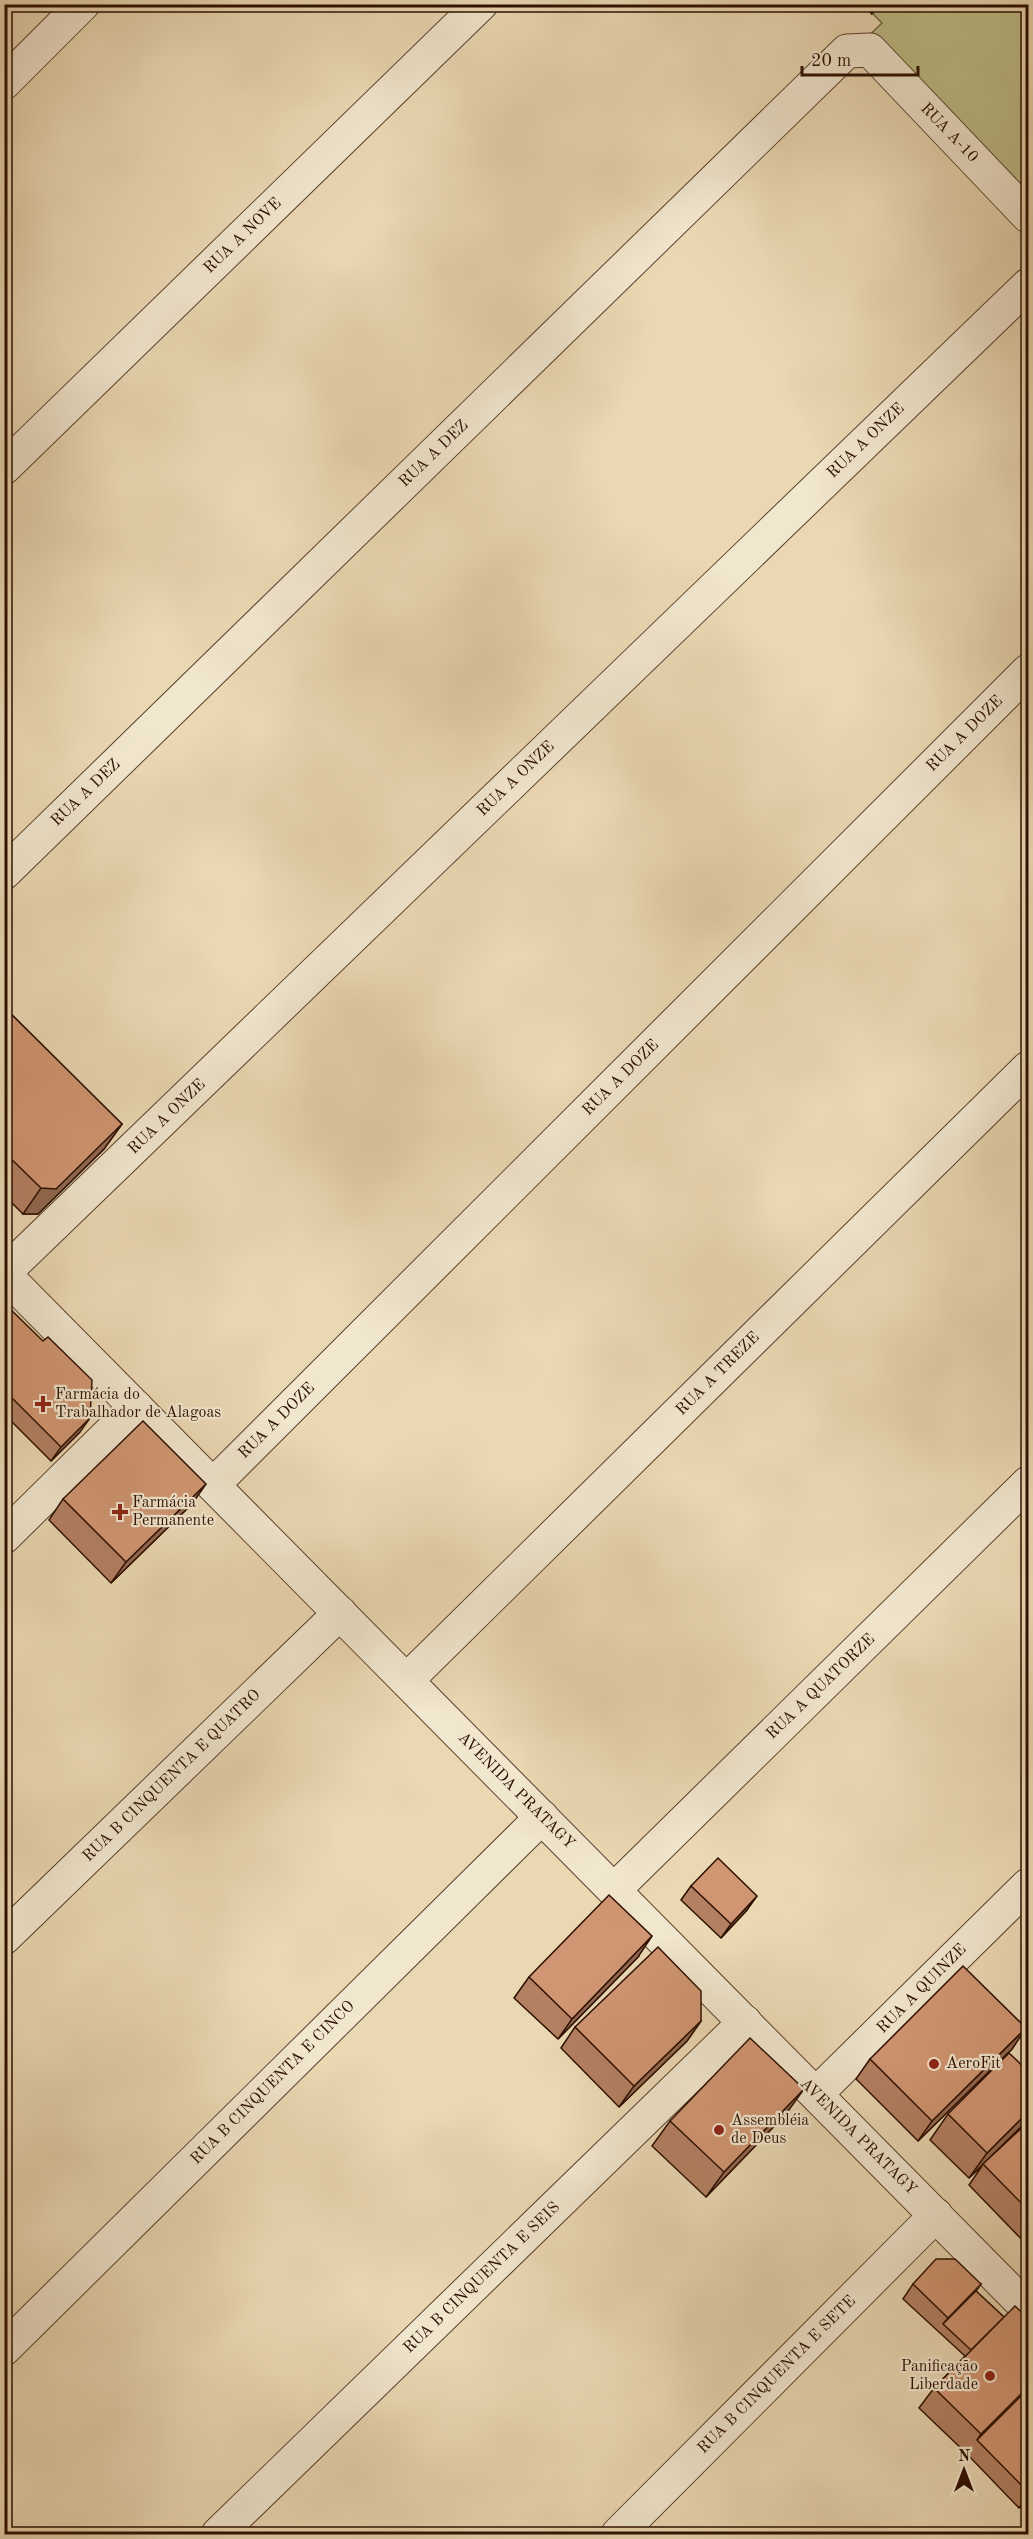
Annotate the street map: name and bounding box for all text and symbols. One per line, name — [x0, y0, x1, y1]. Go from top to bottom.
scale bar — [802, 39, 918, 77]
text: 20 m — [811, 52, 851, 70]
street label: RUA A-10 — [917, 100, 981, 166]
street label: RUA A NOVE — [201, 195, 285, 277]
street label: RUA A ONZE — [824, 400, 908, 482]
street label: RUA A DEZ — [396, 417, 472, 491]
street label: RUA A DOZE — [924, 693, 1006, 775]
street label: RUA A ONZE — [474, 738, 558, 820]
street label: RUA A DEZ — [48, 756, 124, 830]
street label: RUA A DOZE — [580, 1037, 662, 1119]
street label: RUA A ONZE — [125, 1076, 209, 1158]
street label: RUA A TREZE — [673, 1329, 763, 1419]
street label: RUA A DOZE — [236, 1380, 318, 1462]
place label: Farmácia do Trabalhador de Alagoas — [55, 1387, 221, 1421]
marker: Farmácia do Trabalhador de Alagoas — [36, 1397, 50, 1411]
place label: Farmácia Permanente — [132, 1495, 214, 1529]
marker: Farmácia Permanente — [113, 1505, 127, 1519]
street label: RUA A QUATORZE — [764, 1631, 878, 1743]
street label: RUA B CINQUENTA E QUATRO — [80, 1687, 264, 1865]
street label: AVENIDA PRATAGY — [455, 1730, 578, 1853]
street label: RUA A QUINZE — [874, 1941, 970, 2037]
street label: RUA B CINQUENTA E CINCO — [188, 1998, 358, 2168]
place label: AeroFit — [946, 2056, 1001, 2072]
marker: AeroFit — [927, 2057, 941, 2071]
street label: AVENIDA PRATAGY — [797, 2076, 920, 2199]
place label: Assembléia de Deus — [731, 2113, 809, 2147]
marker: Assembléia de Deus — [712, 2123, 726, 2137]
street label: RUA B CINQUENTA E SEIS — [401, 2199, 563, 2357]
street label: RUA B CINQUENTA E SETE — [695, 2293, 859, 2457]
place label: Panificação Liberdade — [901, 2359, 978, 2393]
marker: Panificação Liberdade — [983, 2369, 997, 2383]
north arrow — [934, 2440, 994, 2500]
text: N — [958, 2449, 971, 2465]

